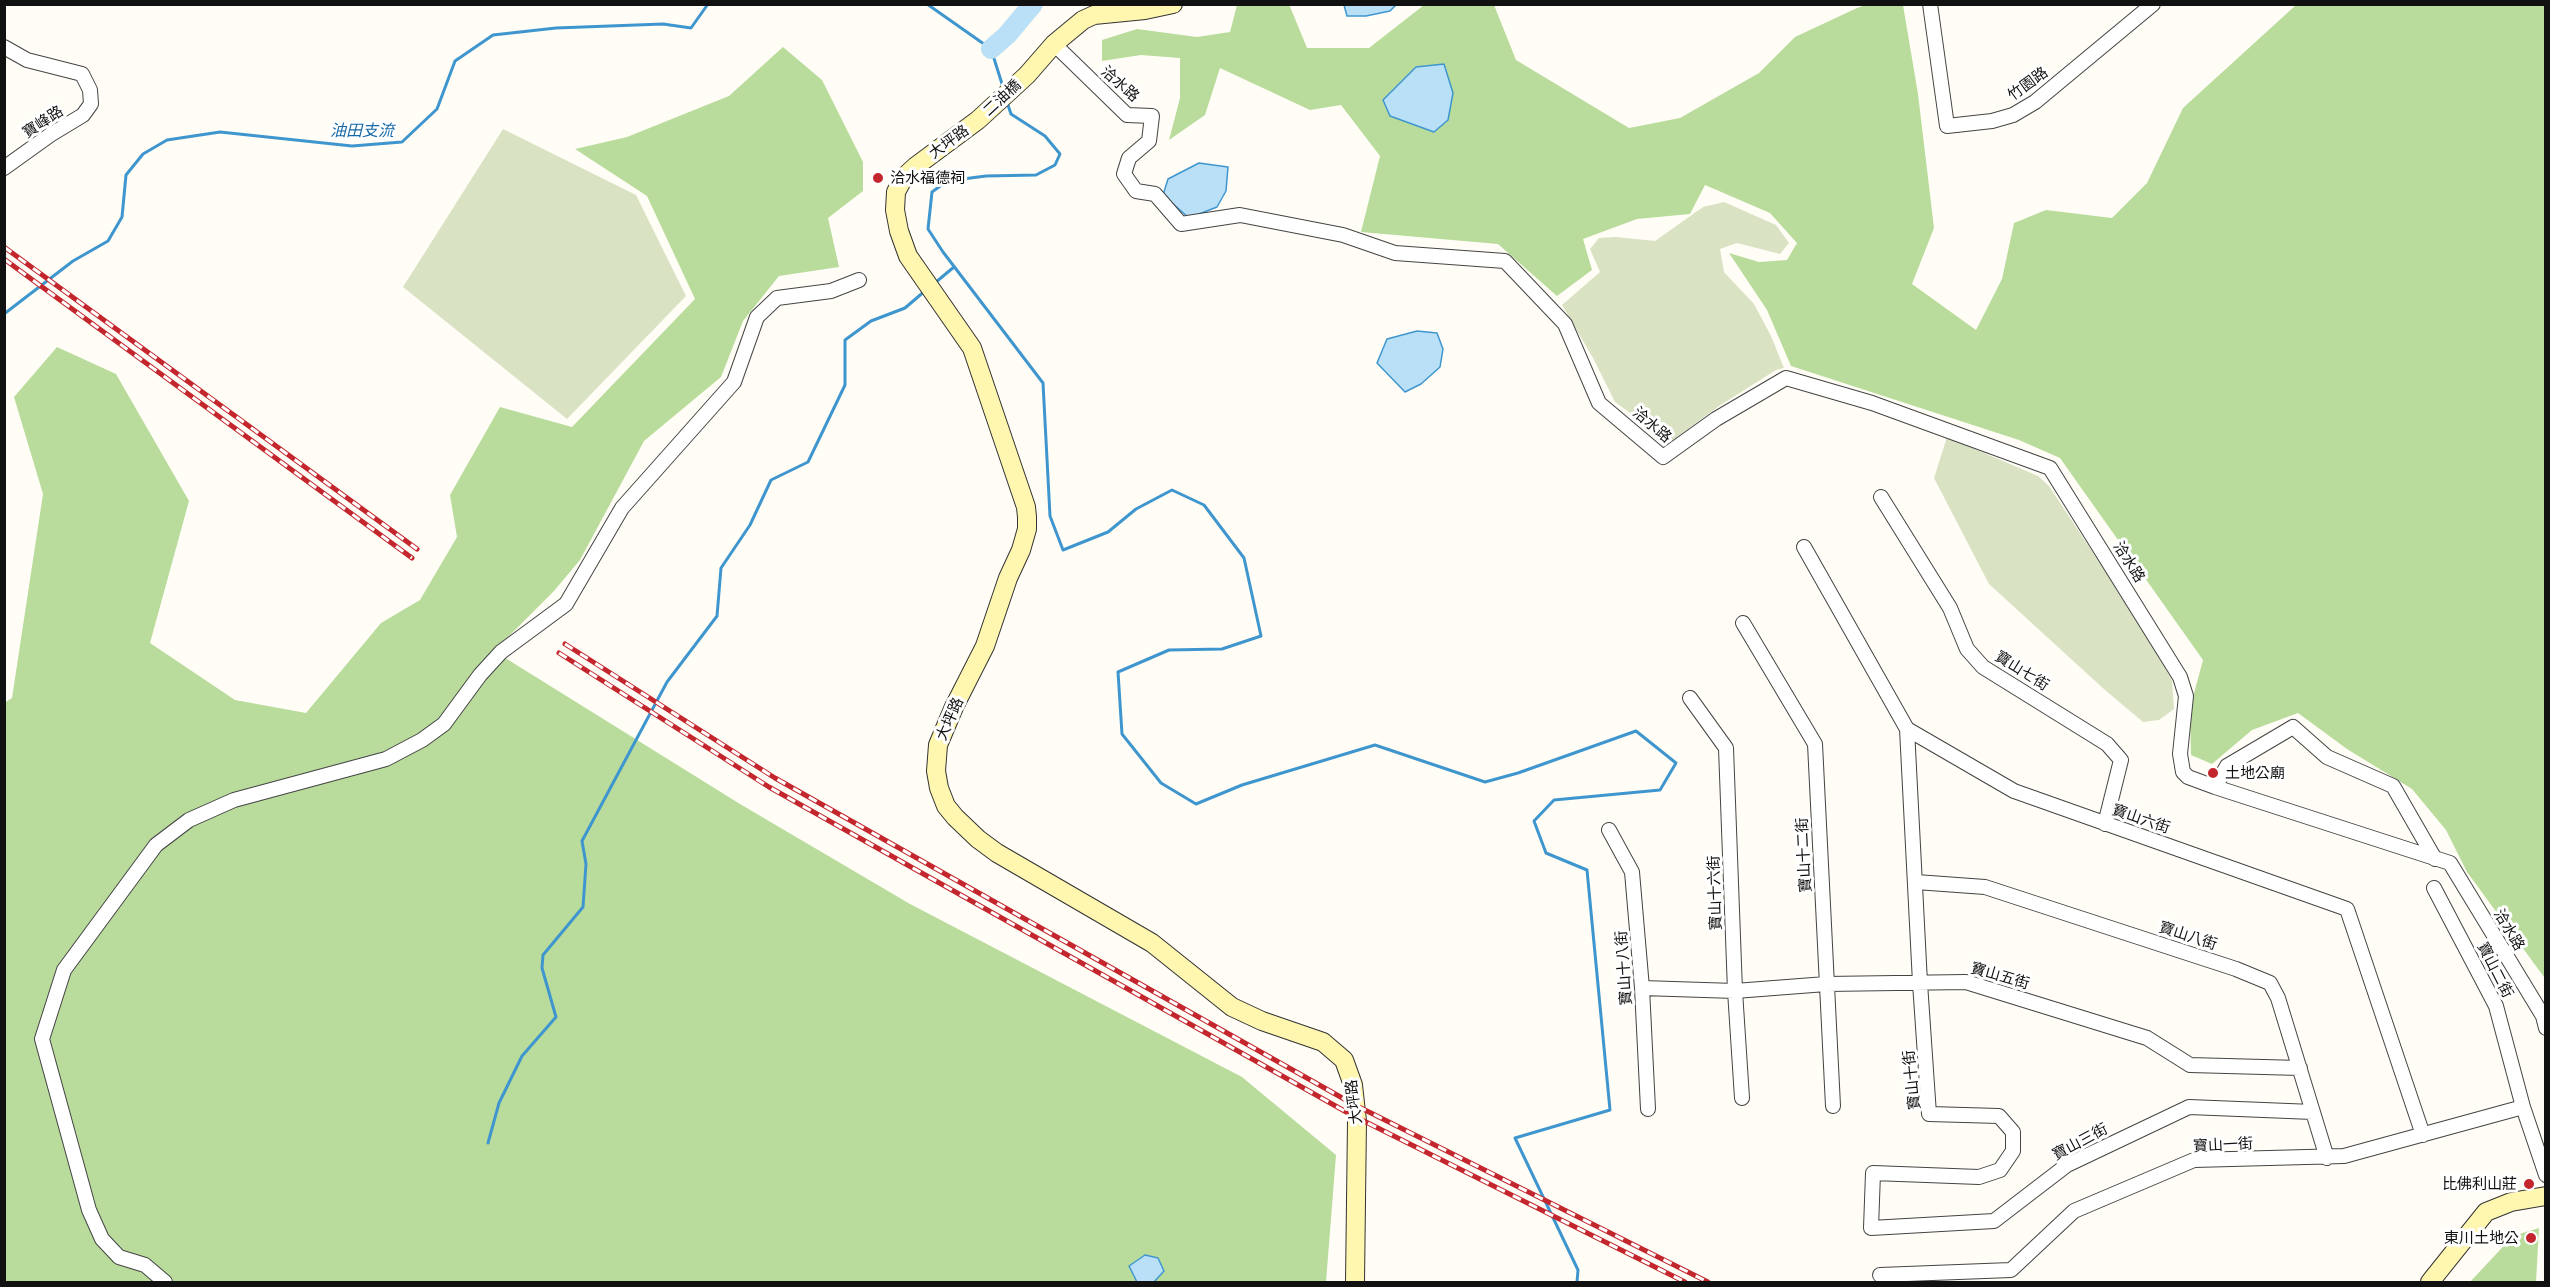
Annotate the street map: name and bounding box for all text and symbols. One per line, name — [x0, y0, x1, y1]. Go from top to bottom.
street label: 洽水路 — [1097, 62, 1143, 106]
street label: 竹園路 — [2005, 63, 2051, 105]
street label: 二油橋 — [979, 76, 1025, 120]
street label: 寶峰路 — [19, 102, 67, 142]
water label: 油田支流 — [330, 121, 394, 141]
street label: 大坪路 — [926, 121, 972, 163]
place label: 洽水福德祠 — [890, 169, 965, 187]
marker: 洽水福德祠 — [871, 171, 885, 185]
street label: 洽水路 — [1629, 404, 1675, 446]
street label: 洽水路 — [2109, 538, 2149, 586]
street label: 寶山七街 — [1992, 647, 2052, 695]
street label: 大坪路 — [933, 695, 967, 743]
place label: 土地公廟 — [2225, 764, 2285, 782]
marker: 土地公廟 — [2206, 766, 2220, 780]
street label: 寶山六街 — [2110, 801, 2172, 837]
street label: 寶山十二街 — [1793, 817, 1815, 893]
street label: 寶山十六街 — [1705, 855, 1725, 931]
street label: 洽水路 — [2490, 906, 2528, 954]
street label: 寶山八街 — [2157, 918, 2219, 954]
street label: 寶山十八街 — [1612, 930, 1636, 1006]
street label: 寶山二街 — [2473, 939, 2517, 1001]
street label: 寶山五街 — [1969, 959, 2031, 993]
street label: 寶山十街 — [1900, 1049, 1924, 1111]
street label: 大坪路 — [1342, 1079, 1366, 1125]
street label: 寶山三街 — [2049, 1120, 2111, 1164]
street label: 寶山一街 — [2193, 1134, 2253, 1156]
place label: 比佛利山莊 — [2442, 1175, 2517, 1193]
marker: 比佛利山莊 — [2522, 1177, 2536, 1191]
place label: 東川土地公 — [2444, 1229, 2519, 1247]
marker: 東川土地公 — [2524, 1231, 2538, 1245]

